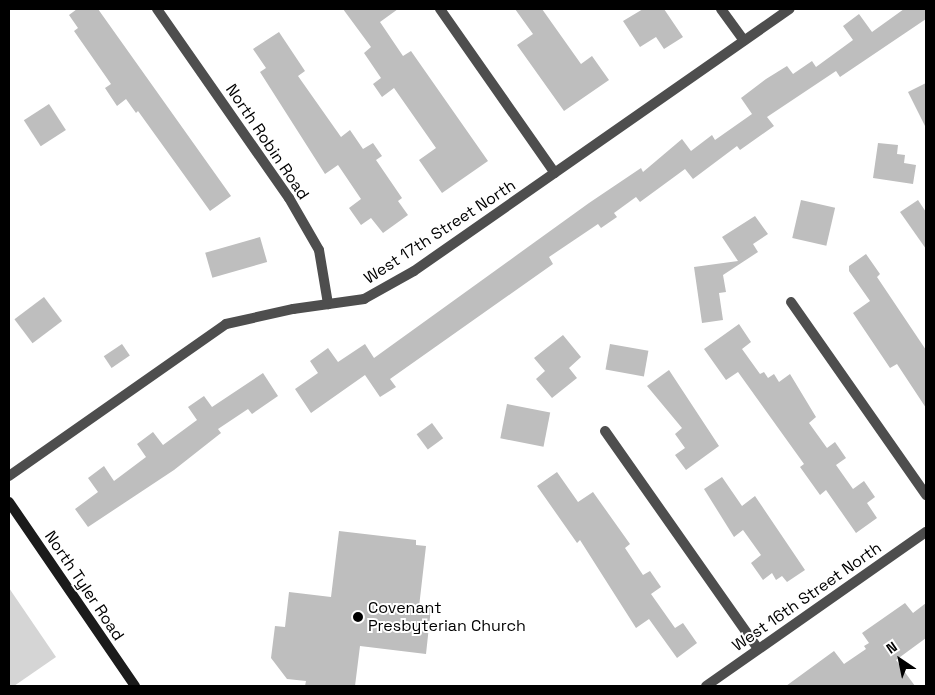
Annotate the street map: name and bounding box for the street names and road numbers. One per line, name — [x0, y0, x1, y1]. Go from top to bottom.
street label: North Robin Road — [221, 81, 313, 203]
street label: West 17th Street North — [361, 176, 519, 288]
street label: North Tyler Road — [40, 527, 128, 645]
street label: West 16th Street North — [729, 538, 885, 656]

